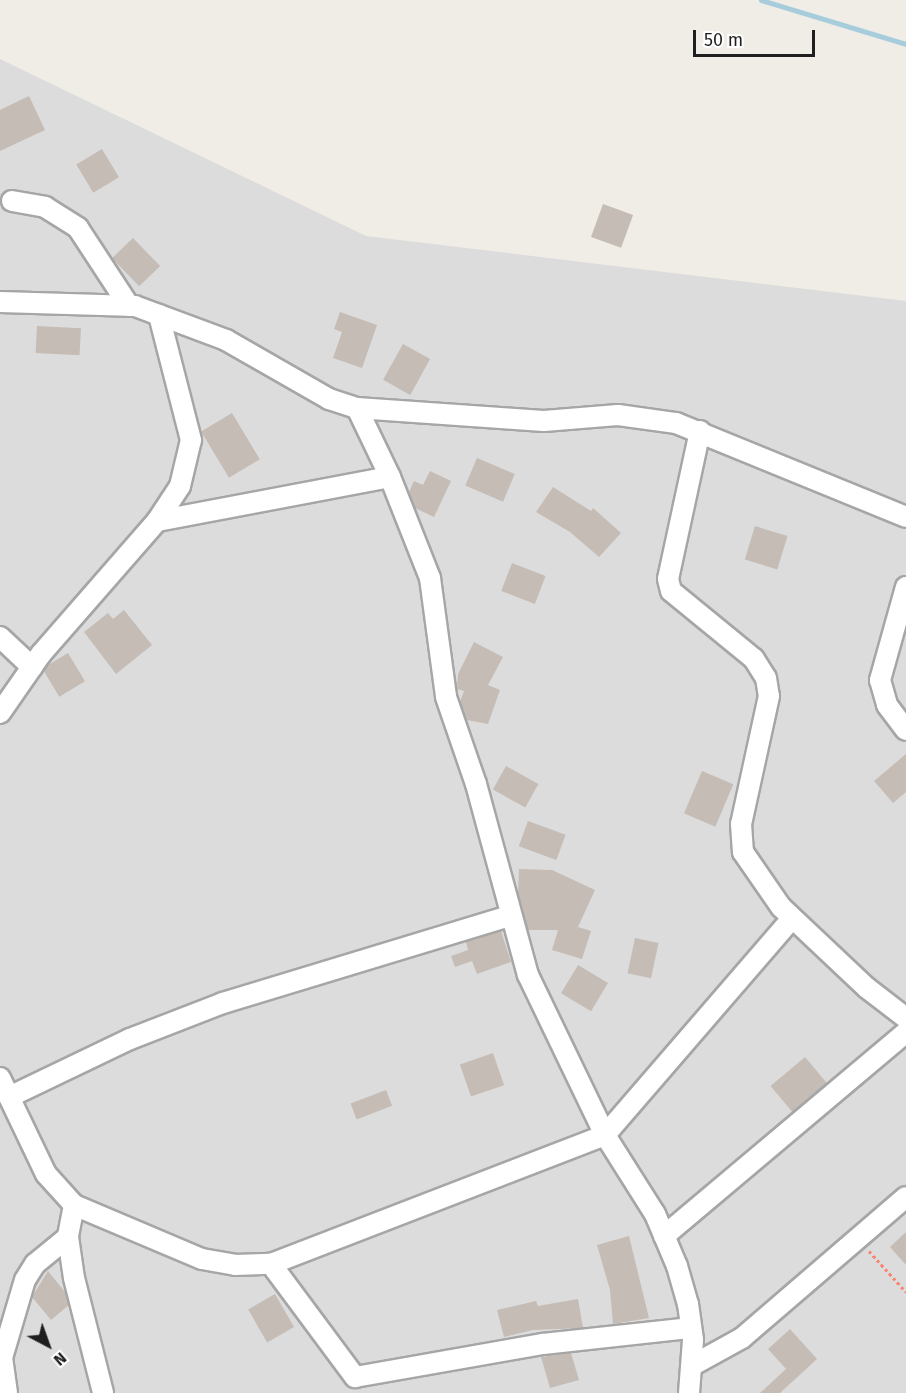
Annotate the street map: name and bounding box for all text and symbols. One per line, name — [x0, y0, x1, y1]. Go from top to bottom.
scale bar — [696, 18, 818, 56]
text: 50 m — [704, 29, 743, 51]
north arrow — [18, 1315, 78, 1375]
text: N — [50, 1348, 70, 1370]

